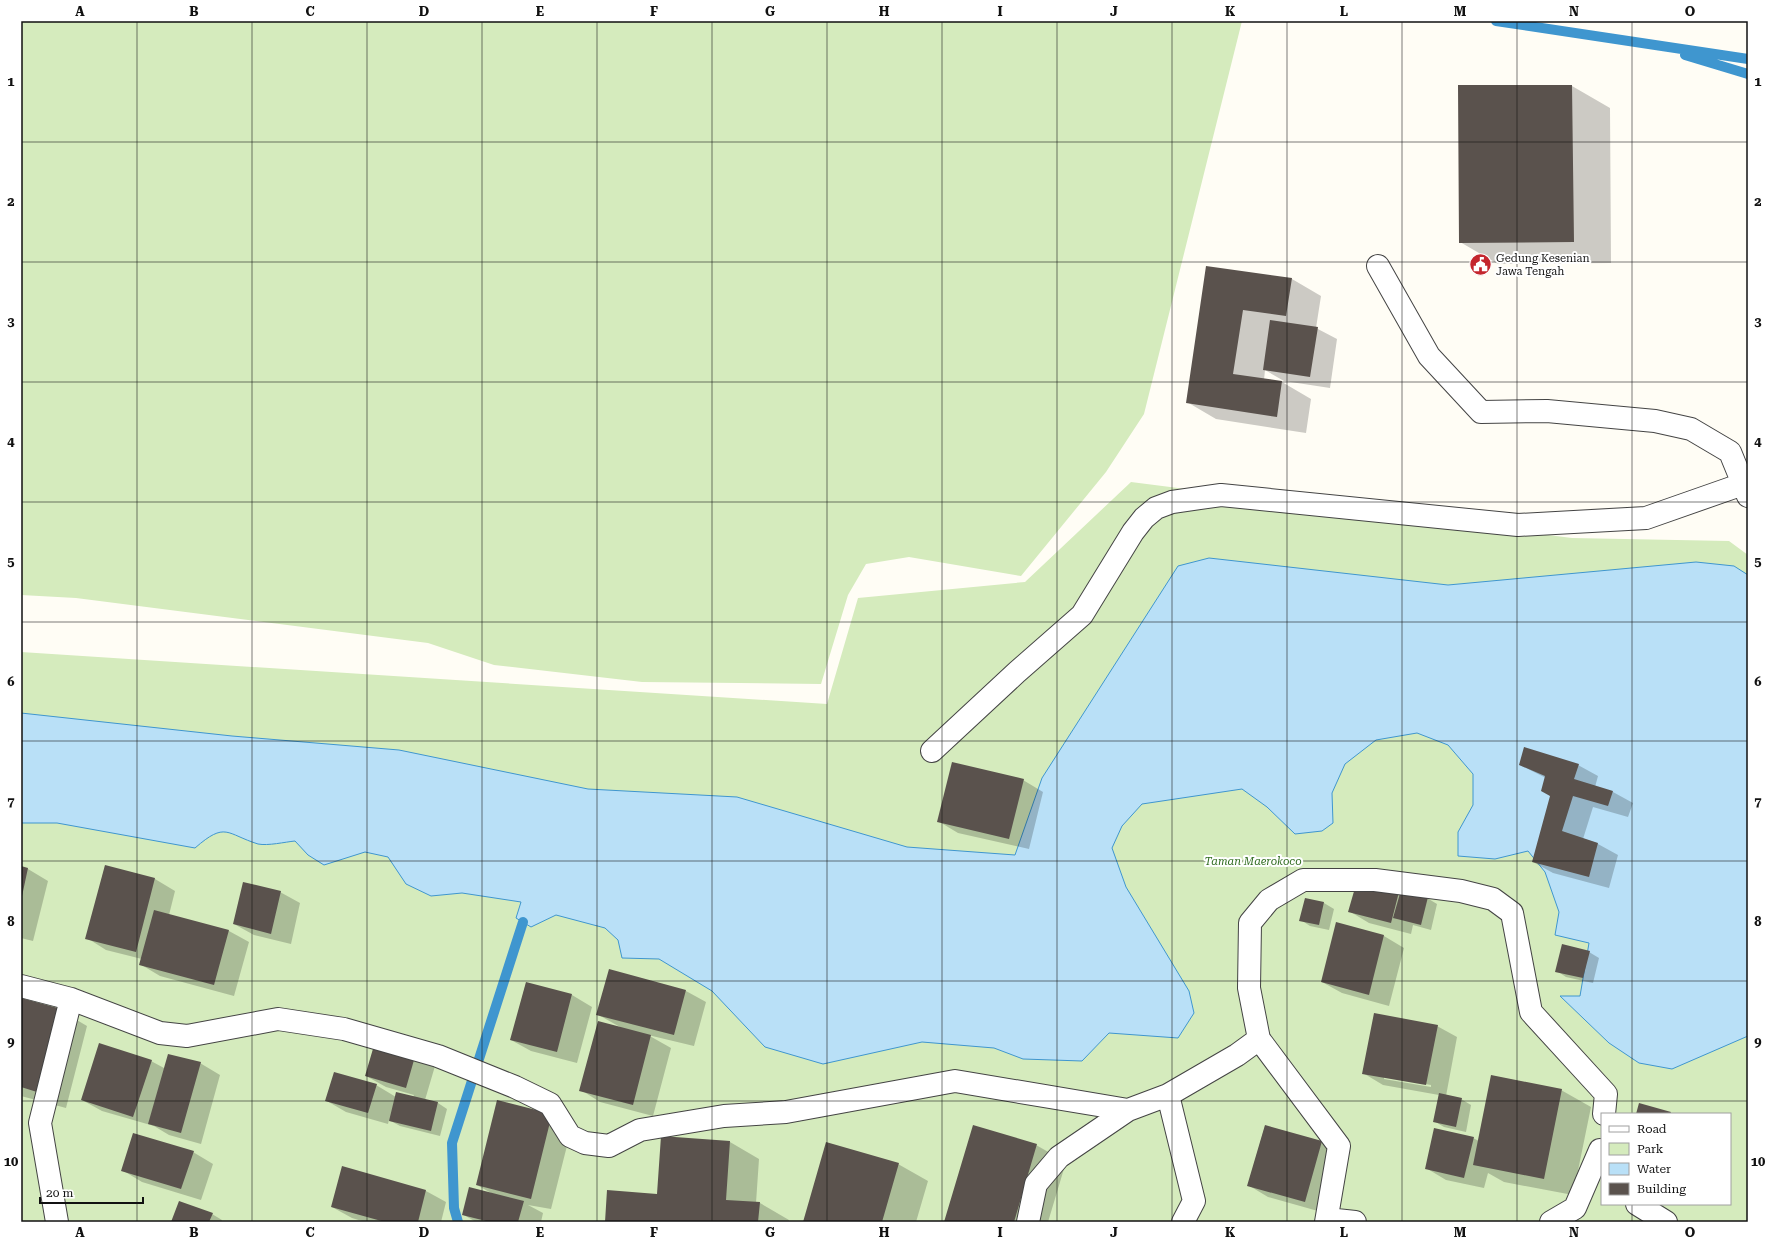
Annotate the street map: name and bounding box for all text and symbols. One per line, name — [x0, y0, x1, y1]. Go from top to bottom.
text: A — [75, 4, 85, 19]
text: B — [189, 4, 199, 19]
text: C — [305, 4, 315, 19]
text: D — [419, 4, 429, 19]
text: E — [536, 4, 544, 19]
text: F — [650, 4, 658, 19]
text: G — [765, 4, 775, 19]
text: H — [879, 4, 890, 19]
text: I — [997, 4, 1003, 19]
text: J — [1110, 4, 1118, 19]
text: K — [1225, 4, 1236, 19]
text: L — [1340, 4, 1348, 19]
text: M — [1454, 4, 1467, 19]
text: N — [1569, 4, 1579, 19]
text: O — [1685, 4, 1696, 19]
text: 1 — [7, 74, 15, 89]
text: 1 — [1754, 74, 1762, 89]
text: 2 — [7, 194, 15, 209]
text: 2 — [1754, 194, 1762, 209]
public building icon: Gedung Kesenian Jawa Tengah — [1467, 251, 1493, 277]
place label: Gedung Kesenian Jawa Tengah — [1496, 252, 1590, 278]
text: 3 — [7, 314, 15, 329]
text: 3 — [1754, 314, 1762, 329]
text: 4 — [7, 434, 15, 449]
text: 4 — [1754, 434, 1762, 449]
text: 5 — [7, 554, 15, 569]
text: 5 — [1754, 554, 1762, 569]
text: 6 — [7, 674, 15, 689]
text: 6 — [1754, 674, 1762, 689]
text: 7 — [7, 794, 15, 809]
text: 7 — [1754, 794, 1762, 809]
park label: Taman Maerokoco — [1204, 855, 1302, 868]
text: 8 — [7, 914, 15, 929]
text: 8 — [1754, 914, 1762, 929]
text: 9 — [7, 1034, 15, 1049]
text: 9 — [1754, 1034, 1762, 1049]
legend — [1601, 1113, 1731, 1205]
text: Road — [1637, 1122, 1667, 1136]
text: Park — [1637, 1142, 1664, 1156]
text: 10 — [4, 1154, 18, 1169]
text: 10 — [1751, 1154, 1765, 1169]
text: Water — [1637, 1162, 1671, 1176]
scale bar — [40, 1179, 143, 1205]
text: Building — [1637, 1182, 1686, 1196]
text: 20 m — [46, 1186, 73, 1200]
text: A — [75, 1225, 85, 1240]
text: B — [189, 1225, 199, 1240]
text: C — [305, 1225, 315, 1240]
text: D — [419, 1225, 429, 1240]
text: E — [536, 1225, 544, 1240]
text: F — [650, 1225, 658, 1240]
text: G — [765, 1225, 775, 1240]
text: H — [879, 1225, 890, 1240]
text: I — [997, 1225, 1003, 1240]
text: J — [1110, 1225, 1118, 1240]
text: K — [1225, 1225, 1236, 1240]
text: L — [1340, 1225, 1348, 1240]
text: M — [1454, 1225, 1467, 1240]
text: N — [1569, 1225, 1579, 1240]
text: O — [1685, 1225, 1696, 1240]

